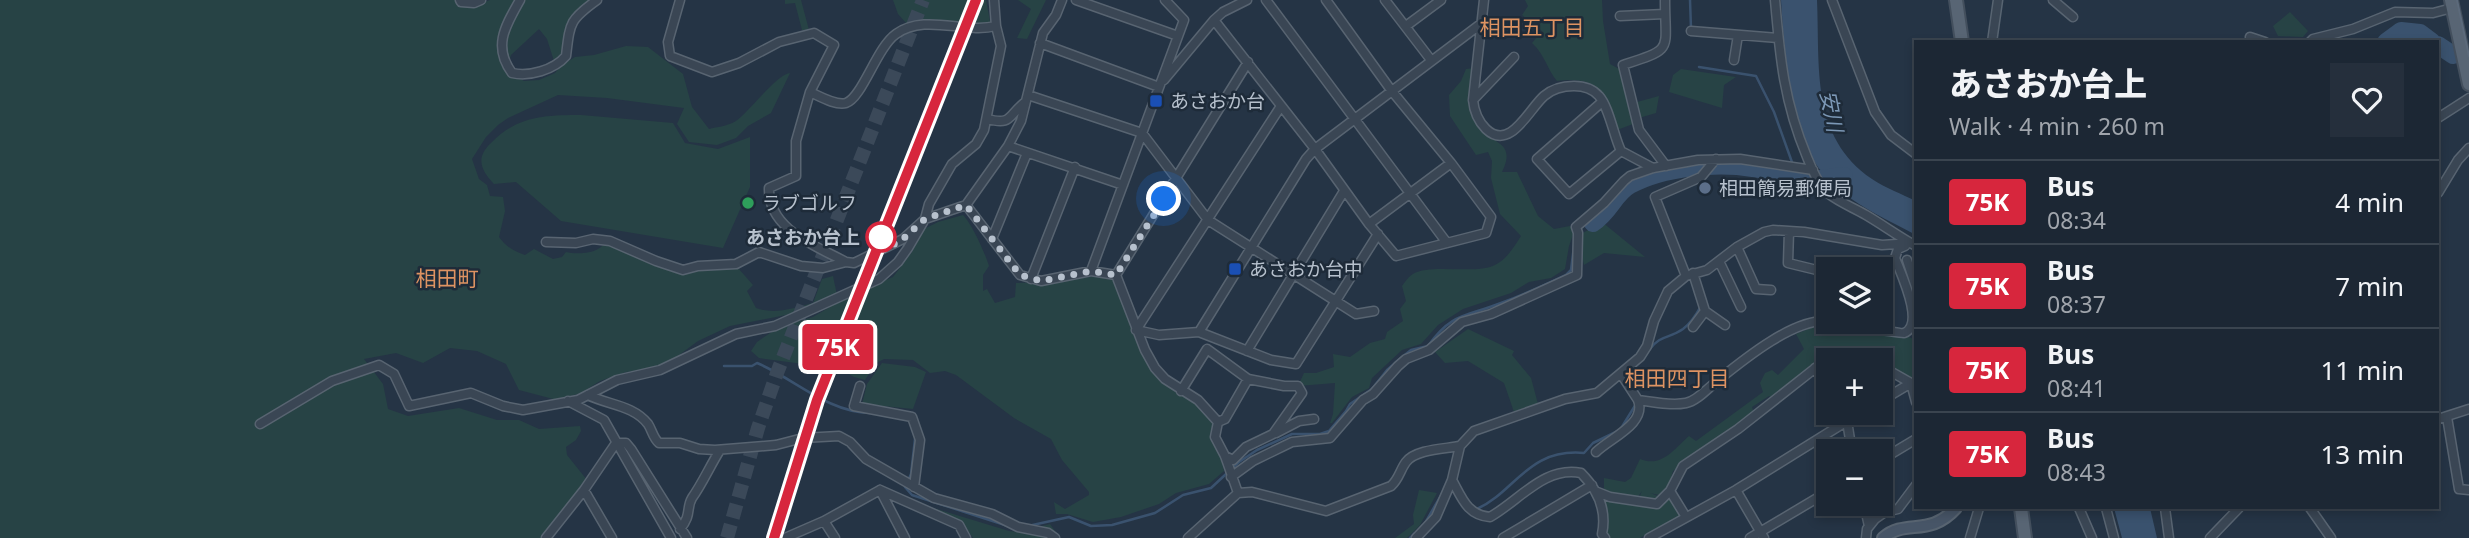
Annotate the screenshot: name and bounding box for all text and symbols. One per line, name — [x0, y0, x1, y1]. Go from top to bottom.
district label: 相田五丁目 — [1480, 13, 1585, 41]
text: あさおか台上 — [1949, 61, 2147, 106]
button: heart — [2330, 63, 2404, 137]
place label: あさおか台 — [1170, 88, 1265, 114]
water label: 安川 — [1814, 88, 1850, 136]
marker: あさおか台 — [1148, 93, 1164, 109]
text: Walk · 4 min · 260 m — [1949, 110, 2165, 142]
text: Bus — [2047, 168, 2094, 204]
place label: 相田簡易郵便局 — [1719, 175, 1852, 201]
marker: 相田簡易郵便局 — [1697, 180, 1713, 196]
your location — [1146, 181, 1181, 216]
text: 4 min — [2335, 184, 2404, 220]
text: 75K — [1966, 185, 2009, 218]
place label: ラブゴルフ — [762, 190, 857, 216]
marker: ラブゴルフ — [740, 195, 756, 211]
text: 08:34 — [2047, 204, 2106, 236]
marker: あさおか台上 — [866, 222, 896, 252]
place label: あさおか台上 — [746, 224, 860, 250]
text: Bus — [2047, 252, 2094, 288]
place label: あさおか台中 — [1249, 256, 1363, 282]
map controls — [1816, 257, 1893, 516]
button: layers — [1816, 257, 1893, 334]
marker: あさおか台中 — [1227, 261, 1243, 277]
district label: 相田町 — [416, 264, 479, 292]
text: 7 min — [2335, 268, 2404, 304]
text: 75K — [1966, 269, 2009, 302]
text: 08:37 — [2047, 288, 2106, 320]
line badge: 75K — [798, 324, 878, 370]
text: 75K — [816, 330, 860, 363]
text: Bus — [2047, 336, 2094, 372]
button: + — [1816, 348, 1893, 425]
text: 11 min — [2320, 352, 2404, 388]
text: 75K — [1966, 353, 2009, 386]
district label: 相田四丁目 — [1625, 364, 1730, 392]
text: 08:41 — [2047, 372, 2106, 404]
text: Bus — [2047, 420, 2094, 456]
text: 13 min — [2320, 436, 2404, 472]
text: 75K — [1966, 437, 2009, 470]
button: − — [1816, 439, 1893, 516]
text: 08:43 — [2047, 456, 2106, 488]

